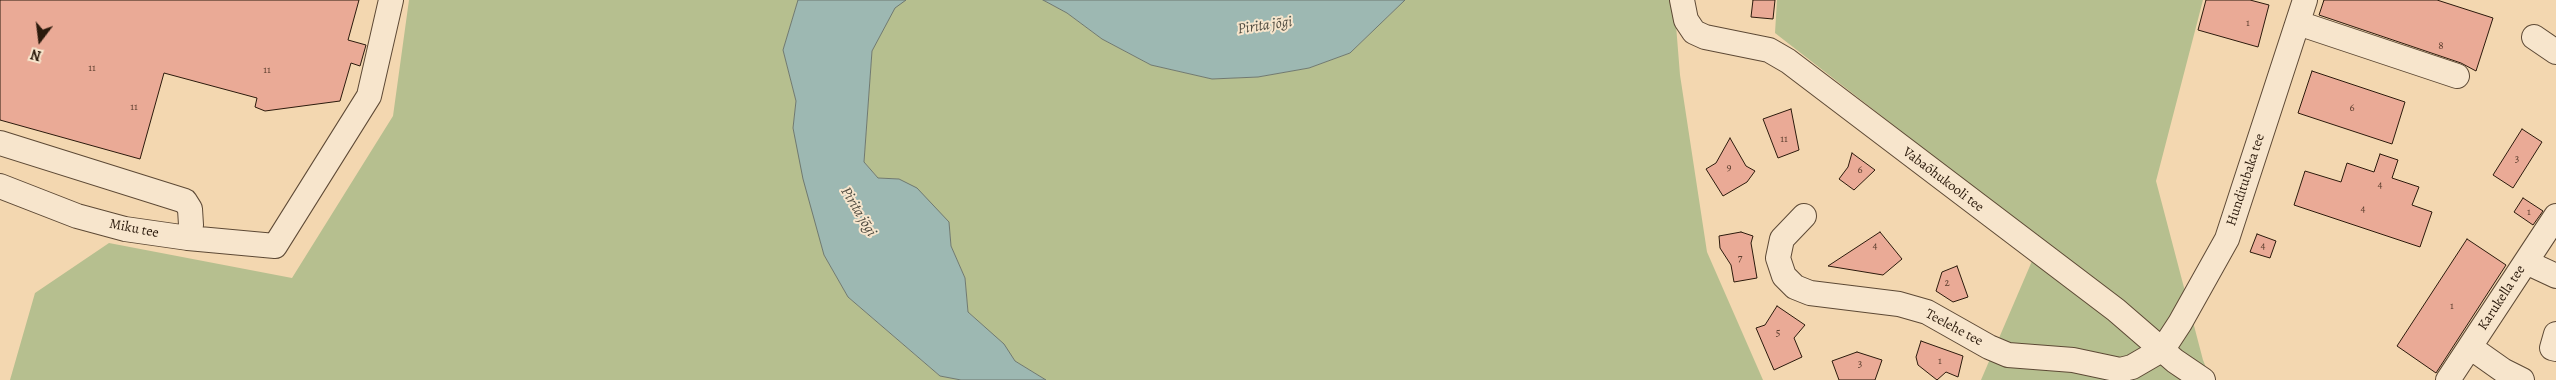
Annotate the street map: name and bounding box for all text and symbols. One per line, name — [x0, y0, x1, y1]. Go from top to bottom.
water label: Pirita jõgi — [1237, 13, 1293, 39]
north arrow — [15, 15, 65, 65]
house number: 1 — [2246, 16, 2250, 30]
house number: 8 — [2438, 39, 2444, 53]
text: N — [29, 44, 43, 65]
house number: 11 — [88, 61, 96, 75]
house number: 11 — [263, 63, 271, 77]
house number: 11 — [130, 100, 138, 114]
house number: 6 — [2349, 101, 2355, 115]
house number: 11 — [1780, 132, 1788, 146]
street label: Hunditubaka tee — [2223, 132, 2269, 228]
street label: Vabaõhukooli tee — [1899, 144, 1987, 216]
house number: 3 — [2515, 152, 2519, 166]
house number: 9 — [1726, 160, 1732, 174]
house number: 6 — [1857, 163, 1863, 177]
house number: 4 — [2378, 178, 2382, 192]
water label: Pirita jõgi — [836, 184, 880, 240]
house number: 4 — [2361, 202, 2365, 216]
house number: 1 — [2527, 205, 2531, 219]
street label: Miku tee — [108, 216, 160, 242]
house number: 4 — [1873, 239, 1877, 253]
house number: 4 — [2261, 239, 2265, 253]
house number: 7 — [1738, 251, 1742, 265]
street label: Karukella tee — [2475, 262, 2529, 334]
house number: 2 — [1944, 276, 1950, 290]
house number: 1 — [2450, 299, 2454, 313]
street label: Teelehe tee — [1922, 306, 1986, 350]
house number: 5 — [1776, 326, 1780, 340]
house number: 1 — [1938, 354, 1942, 368]
house number: 3 — [1858, 357, 1862, 371]

